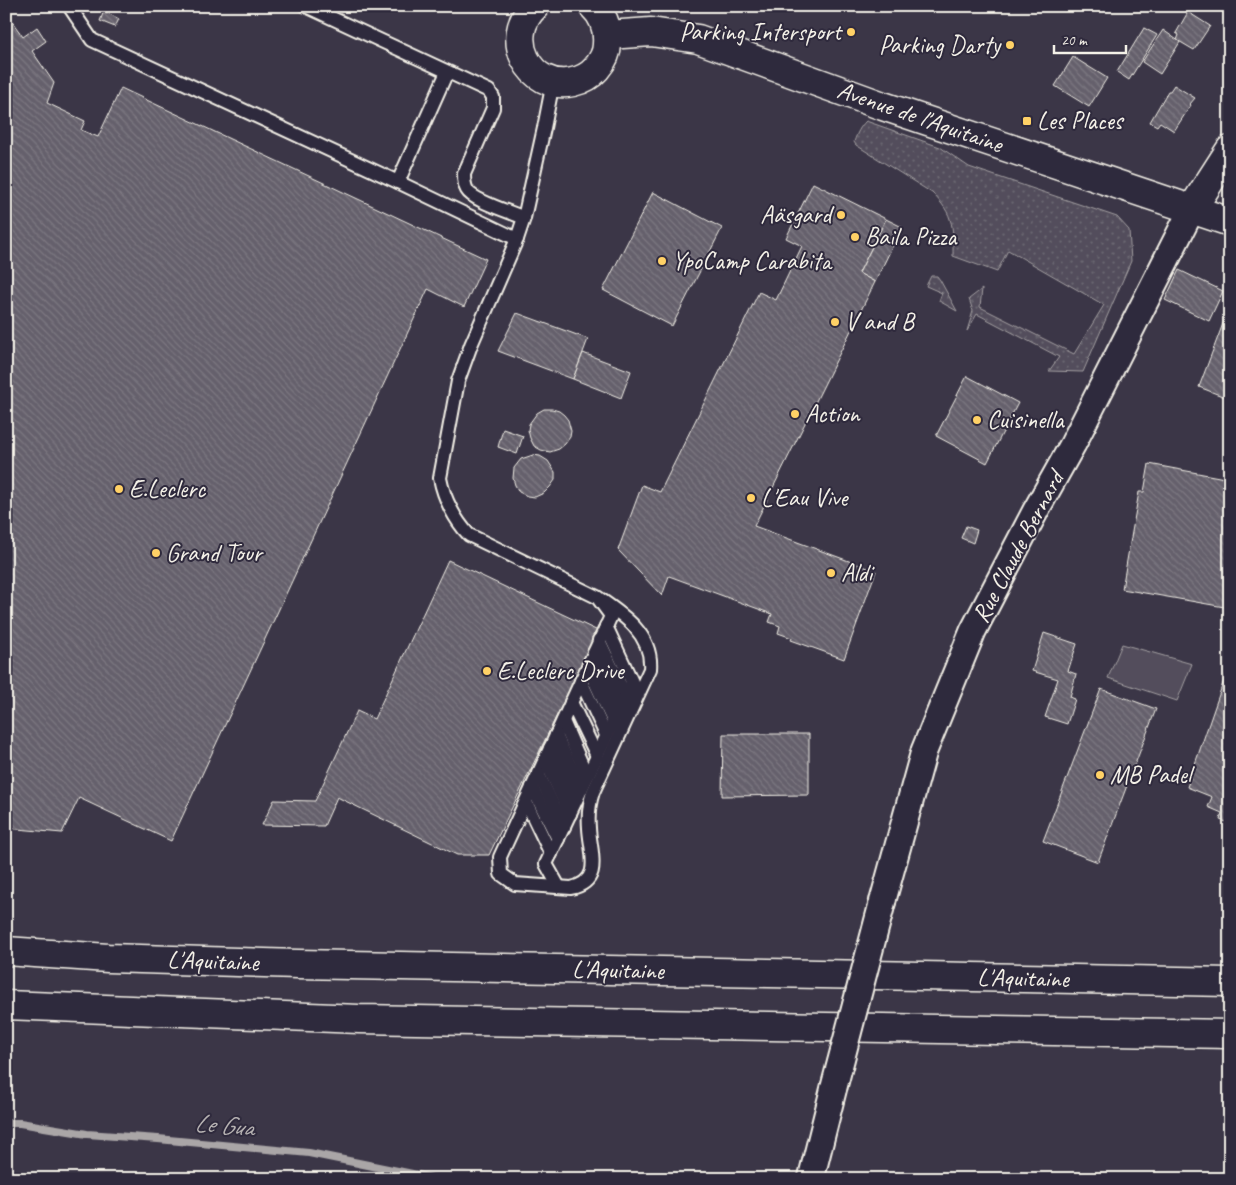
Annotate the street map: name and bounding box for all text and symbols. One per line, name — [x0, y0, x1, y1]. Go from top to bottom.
place label: Parking Intersport — [680, 16, 844, 48]
scale bar — [1054, 22, 1126, 54]
marker: Parking Intersport — [845, 26, 857, 38]
place label: Parking Darty — [879, 29, 1002, 61]
text: 20 m — [1061, 31, 1088, 50]
marker: Parking Darty — [1004, 39, 1016, 51]
street label: Avenue de l'Aquitaine — [833, 74, 1009, 161]
place label: Les Places — [1037, 105, 1125, 137]
marker: Les Places — [1021, 115, 1033, 127]
place label: Aäsgard — [760, 199, 835, 231]
marker: Aäsgard — [835, 209, 847, 221]
place label: Baila Pizza — [865, 221, 958, 253]
marker: Baila Pizza — [849, 231, 861, 243]
place label: YpoCamp Carabita — [672, 245, 833, 277]
marker: YpoCamp Carabita — [656, 255, 668, 267]
place label: V and B — [845, 306, 916, 338]
marker: V and B — [829, 316, 841, 328]
place label: Action — [805, 398, 861, 430]
place label: Cuisinella — [987, 404, 1066, 436]
marker: Action — [789, 408, 801, 420]
marker: Cuisinella — [971, 414, 983, 426]
street label: Rue Claude Bernard — [965, 463, 1073, 628]
place label: E.Leclerc — [129, 473, 206, 505]
place label: L'Eau Vive — [761, 482, 849, 514]
marker: E.Leclerc — [113, 483, 125, 495]
marker: L'Eau Vive — [745, 492, 757, 504]
place label: Grand Tour — [166, 537, 265, 569]
marker: Grand Tour — [150, 547, 162, 559]
place label: Aldi — [841, 557, 876, 589]
marker: Aldi — [825, 567, 837, 579]
place label: E.Leclerc Drive — [497, 655, 626, 687]
marker: E.Leclerc Drive — [481, 665, 493, 677]
place label: MB Padel — [1110, 759, 1196, 791]
marker: MB Padel — [1094, 769, 1106, 781]
street label: L'Aquitaine — [167, 943, 261, 979]
street label: L'Aquitaine — [572, 953, 666, 987]
street label: L'Aquitaine — [977, 961, 1071, 995]
water label: Le Gua — [193, 1106, 258, 1144]

